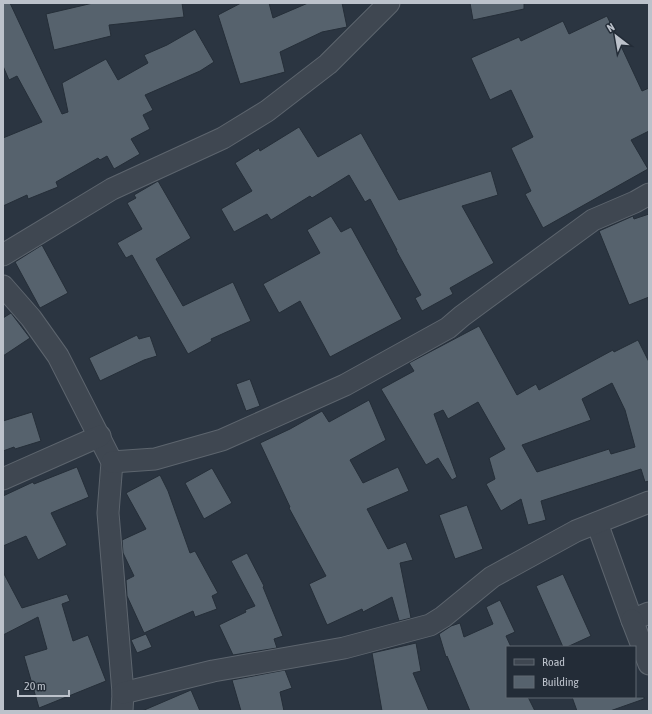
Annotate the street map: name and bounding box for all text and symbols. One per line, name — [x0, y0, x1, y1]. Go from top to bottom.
north arrow — [596, 16, 636, 56]
text: N — [605, 21, 617, 34]
legend — [506, 646, 636, 698]
text: Road — [542, 655, 565, 669]
scale bar — [18, 672, 69, 698]
text: Building — [542, 675, 580, 689]
text: 20 m — [24, 679, 46, 693]

